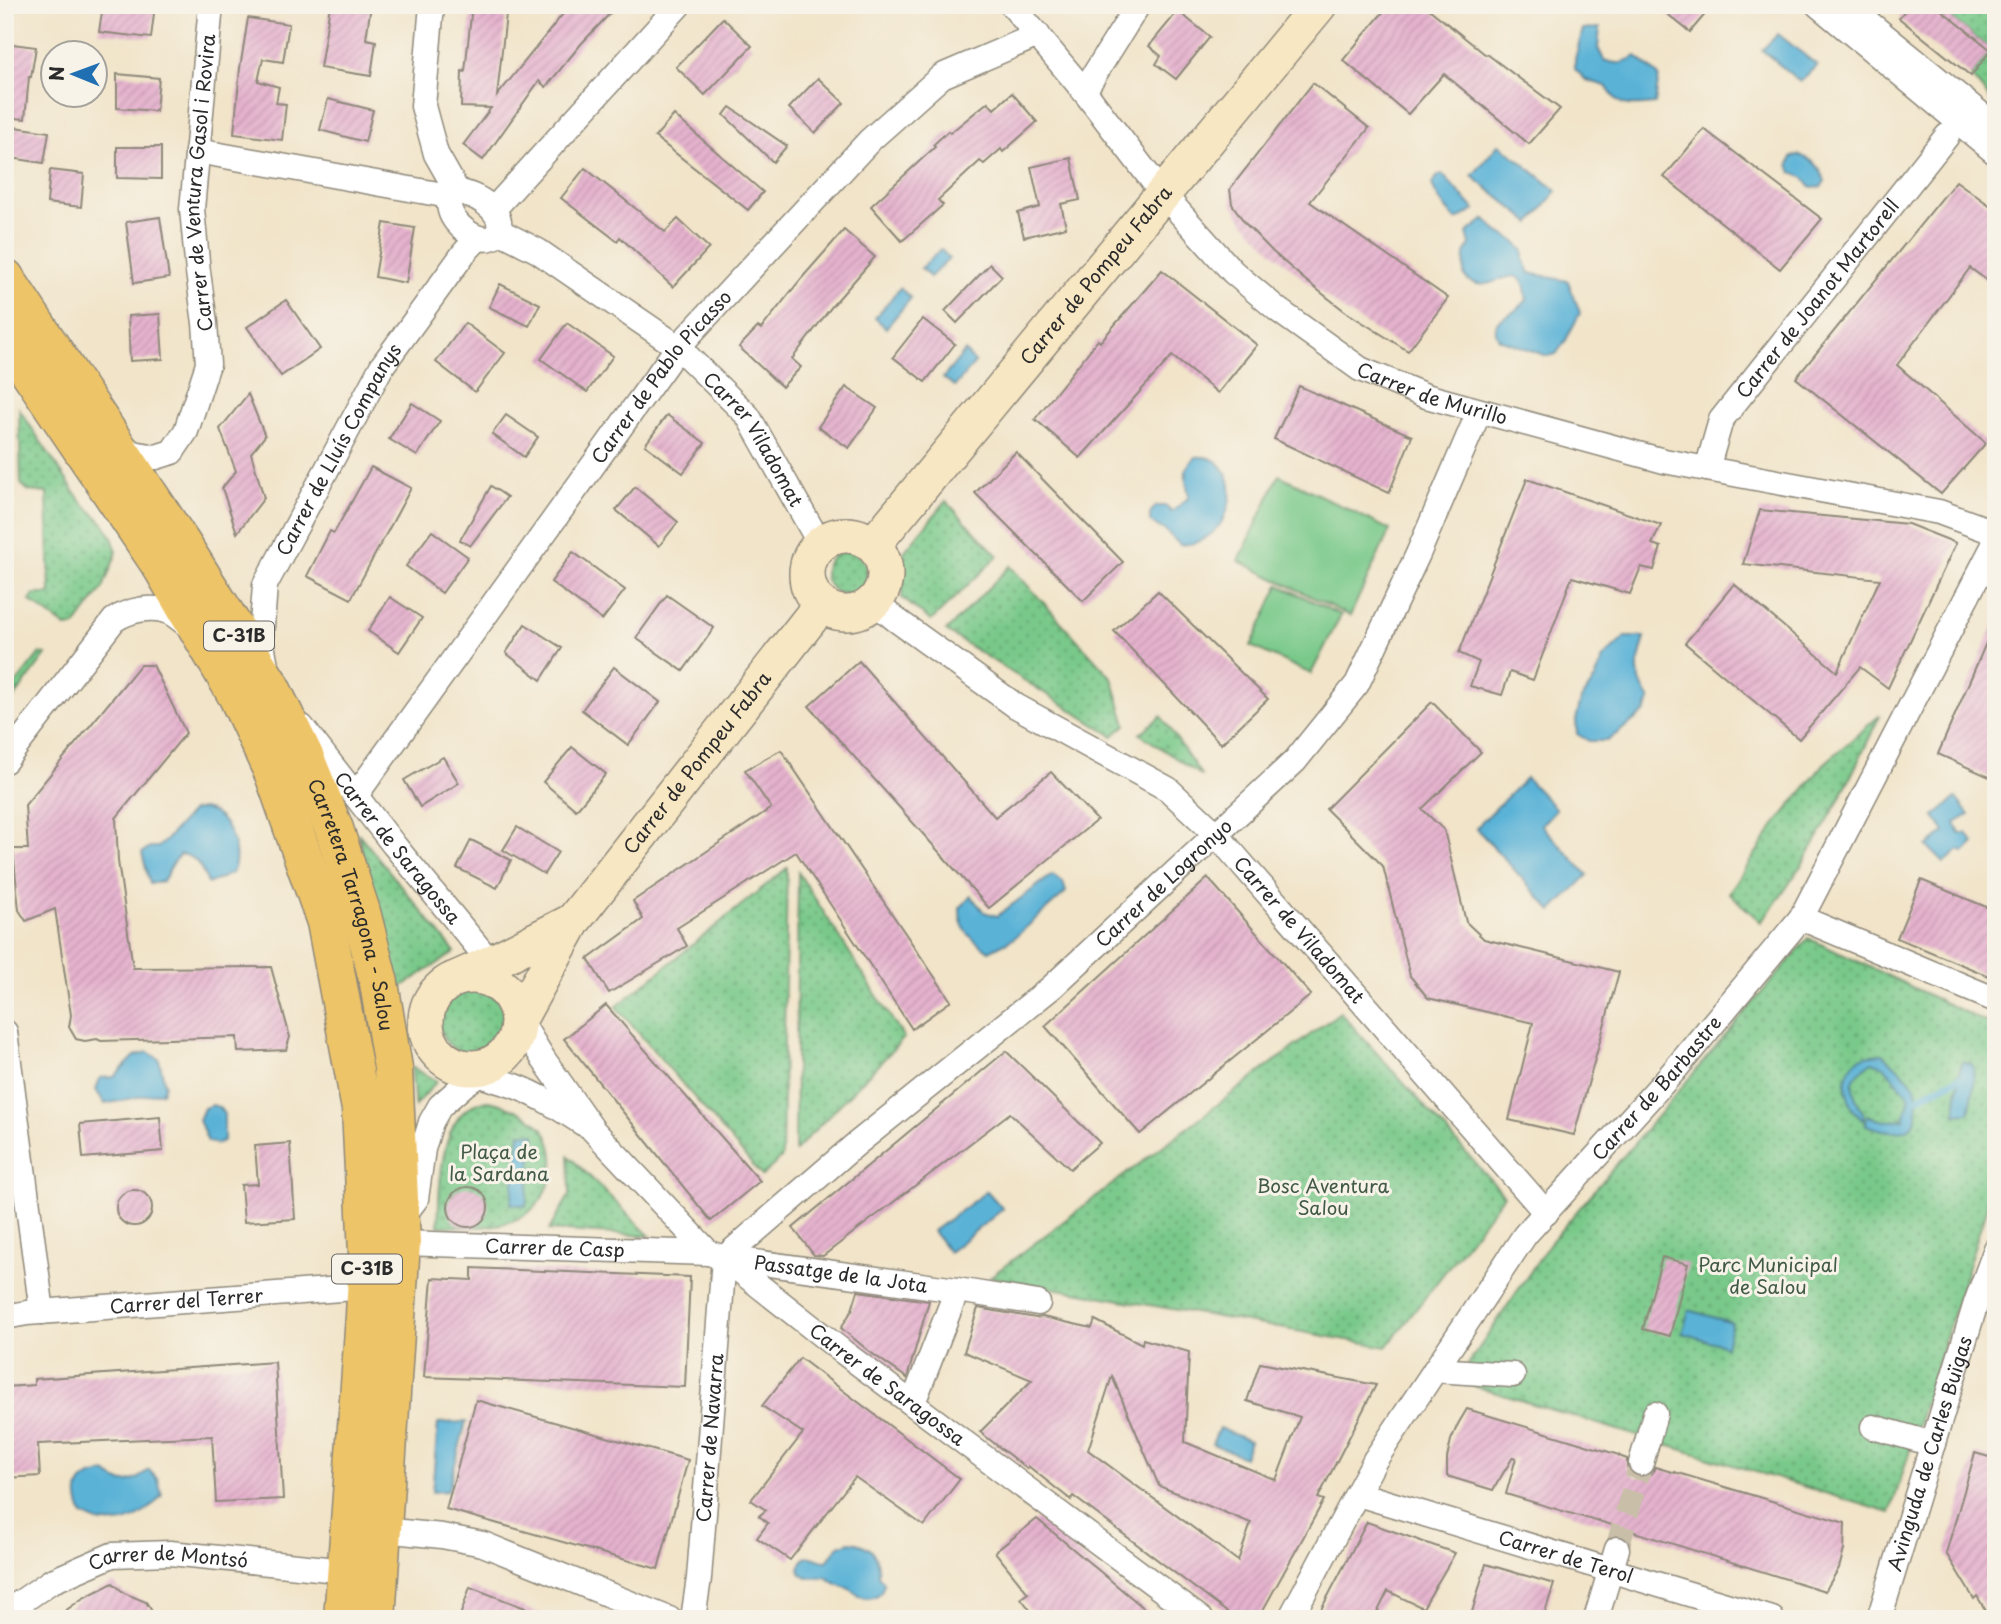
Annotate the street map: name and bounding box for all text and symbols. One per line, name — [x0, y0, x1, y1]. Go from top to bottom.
street label: Carrer de Ventura Gasol i Rovira — [177, 32, 221, 333]
north arrow — [38, 38, 108, 108]
text: N — [42, 66, 70, 81]
street label: Carrer de Pompeu Fabra — [1013, 178, 1178, 370]
street label: Carrer de Joanot Martorell — [1729, 192, 1905, 404]
street label: Carrer de Pablo Picasso — [584, 283, 737, 469]
street label: Carrer de Lluís Companys — [268, 337, 407, 560]
street label: Carrer de Murillo — [1353, 354, 1511, 431]
street label: Carrer Viladomat — [698, 365, 811, 511]
road number: C-31B — [204, 622, 274, 650]
street label: Carrer de Pompeu Fabra — [616, 665, 777, 860]
street label: Carrer de Saragossa — [328, 765, 468, 929]
street label: Carretera Tarragona - Salou — [302, 774, 402, 1033]
street label: Carrer de Logronyo — [1088, 812, 1238, 953]
street label: Carrer de Viladomat — [1228, 849, 1372, 1009]
street label: Carrer de Barbastre — [1584, 1009, 1727, 1166]
park label: Plaça de la Sardana — [449, 1137, 549, 1187]
park label: Bosc Aventura Salou — [1257, 1171, 1390, 1221]
street label: Carrer de Casp — [485, 1231, 625, 1263]
street label: Passatge de la Jota — [753, 1247, 930, 1299]
park label: Parc Municipal de Salou — [1698, 1250, 1838, 1300]
road number: C-31B — [332, 1254, 402, 1284]
street label: Carrer del Terrer — [108, 1280, 264, 1320]
street label: Carrer de Saragossa — [804, 1316, 972, 1452]
street label: Avinguda de Carles Buïgas — [1880, 1332, 1978, 1574]
street label: Carrer de Navarra — [688, 1352, 730, 1523]
street label: Carrer de Terol — [1495, 1522, 1637, 1589]
street label: Carrer de Montsó — [83, 1538, 249, 1577]

